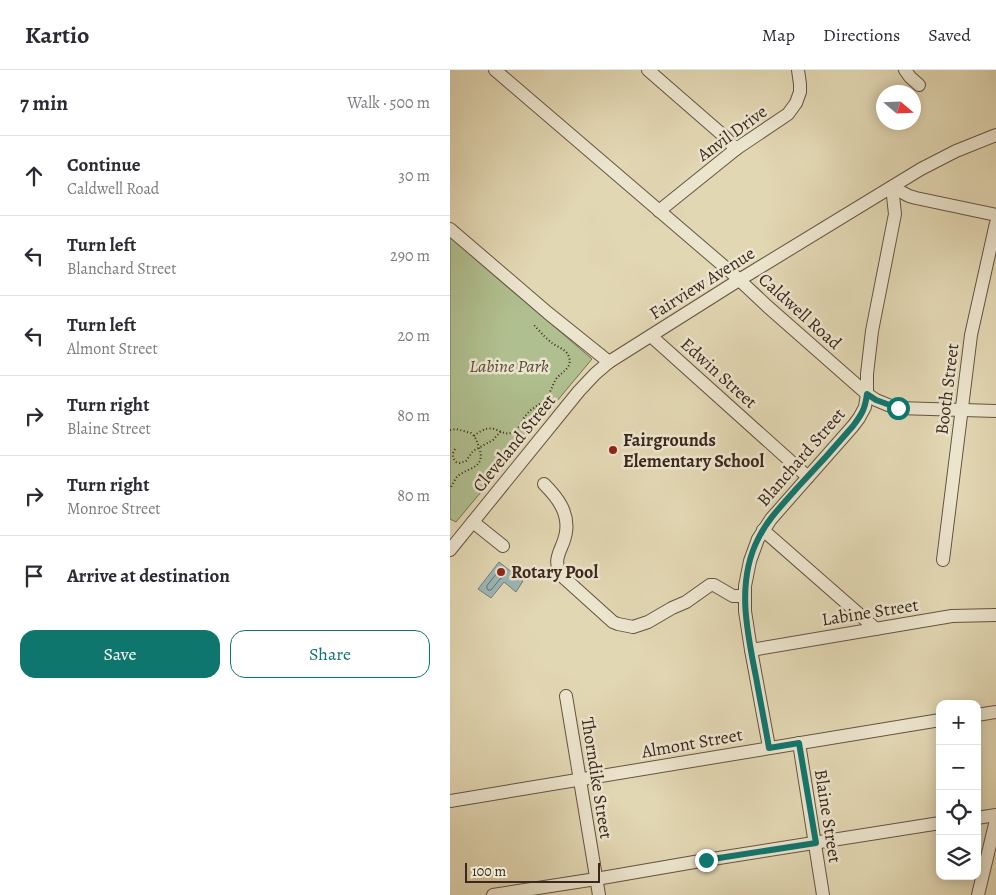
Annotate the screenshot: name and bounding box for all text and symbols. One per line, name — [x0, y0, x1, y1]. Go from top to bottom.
text: Kartio — [25, 19, 89, 51]
text: Map — [762, 23, 795, 47]
text: Directions — [823, 23, 900, 47]
text: Saved — [928, 23, 971, 47]
north arrow — [876, 85, 921, 130]
text: 7 min — [20, 89, 68, 117]
text: Walk · 500 m — [347, 92, 430, 114]
street label: Anvil Drive — [691, 99, 772, 167]
text: Continue — [67, 152, 141, 178]
icon: ahead — [20, 162, 48, 190]
text: 30 m — [398, 165, 430, 187]
text: Caldwell Road — [67, 178, 159, 200]
text: Turn left — [67, 232, 136, 258]
street label: Fairview Avenue — [645, 241, 759, 325]
icon: left — [20, 242, 48, 270]
text: 290 m — [390, 245, 430, 267]
text: Blanchard Street — [67, 258, 177, 280]
street label: Caldwell Road — [753, 267, 847, 355]
text: Turn left — [67, 312, 136, 338]
icon: left — [20, 322, 48, 350]
text: 20 m — [397, 325, 430, 347]
street label: Edwin Street — [676, 332, 762, 414]
text: Almont Street — [67, 338, 158, 360]
street label: Booth Street — [929, 342, 965, 436]
park label: Labine Park — [469, 354, 549, 378]
street label: Cleveland Street — [467, 389, 561, 497]
text: Turn right — [67, 392, 149, 418]
route start — [887, 397, 910, 420]
icon: right — [20, 402, 48, 430]
street label: Blanchard Street — [752, 403, 851, 511]
text: 80 m — [397, 405, 430, 427]
text: Blaine Street — [67, 418, 151, 440]
place label: Fairgrounds Elementary School — [623, 428, 765, 473]
marker: Fairgrounds Elementary School — [607, 444, 619, 456]
text: Turn right — [67, 472, 149, 498]
icon: right — [20, 482, 48, 510]
text: 80 m — [397, 485, 430, 507]
text: Monroe Street — [67, 498, 161, 520]
place label: Rotary Pool — [511, 560, 598, 584]
icon: arrive — [20, 562, 48, 590]
text: Arrive at destination — [67, 563, 230, 589]
marker: Rotary Pool — [495, 566, 507, 578]
street label: Labine Street — [820, 593, 920, 631]
button: Save — [20, 630, 220, 678]
button: Share — [230, 630, 430, 678]
map controls — [936, 700, 981, 880]
button: + — [936, 700, 981, 745]
street label: Thorndike Street — [576, 715, 618, 841]
street label: Almont Street — [639, 722, 744, 764]
button: − — [936, 745, 981, 790]
street label: Blaine Street — [809, 768, 847, 865]
button: locate — [936, 790, 981, 835]
button: layers — [936, 835, 981, 880]
route end — [695, 849, 718, 872]
scale bar — [465, 860, 600, 883]
text: 100 m — [472, 862, 506, 881]

